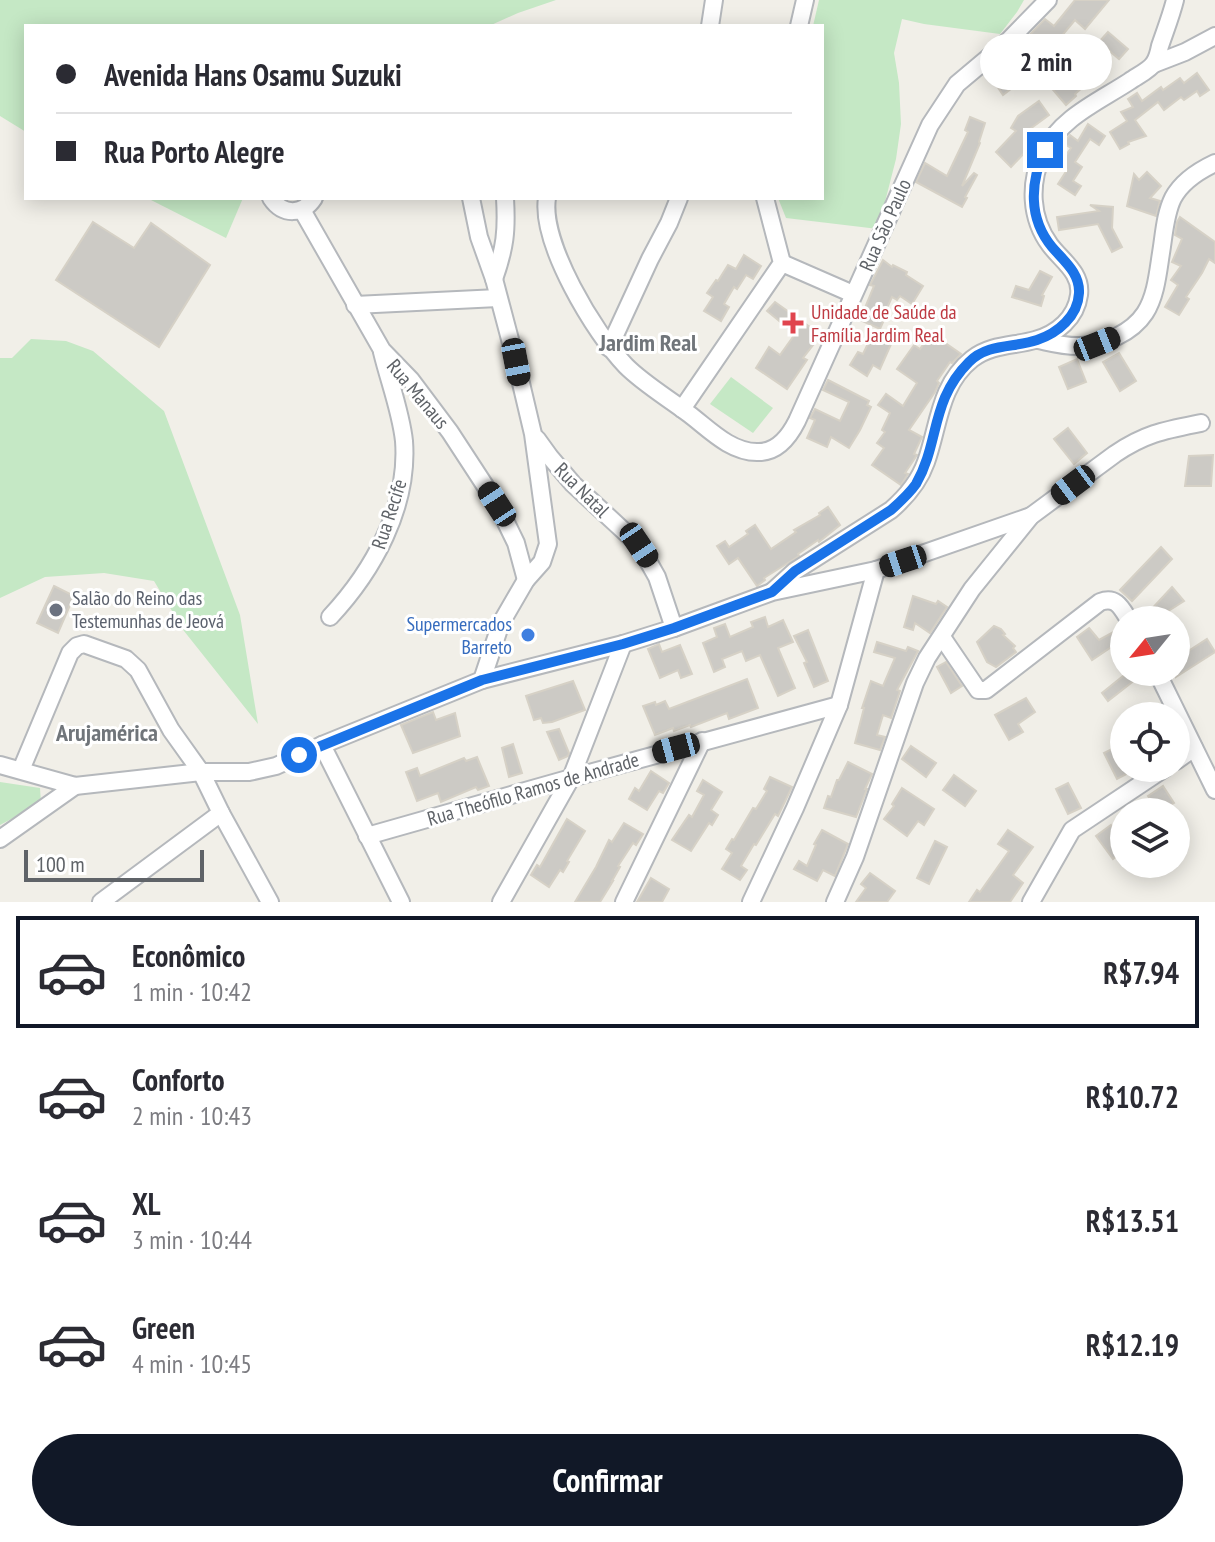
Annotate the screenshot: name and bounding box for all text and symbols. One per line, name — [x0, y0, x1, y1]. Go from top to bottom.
callout: 2 min — [979, 34, 1111, 90]
text: 2 min — [1020, 45, 1072, 78]
text: Avenida Hans Osamu Suzuki — [104, 55, 402, 94]
text: Rua Porto Alegre — [104, 132, 285, 171]
route end — [1027, 132, 1063, 168]
street label: Rua São Paulo — [853, 175, 917, 275]
place label: Unidade de Saúde da Família Jardim Real — [811, 299, 957, 348]
marker: Unidade de Saúde da Família Jardim Real — [782, 312, 804, 334]
car — [1070, 324, 1124, 364]
district label: Jardim Real — [598, 327, 697, 358]
car — [500, 336, 532, 388]
street label: Rua Manaus — [381, 354, 455, 435]
street label: Rua Natal — [549, 457, 615, 523]
car — [1047, 461, 1099, 509]
street label: Rua Recife — [365, 476, 413, 552]
car — [474, 477, 520, 531]
car — [616, 518, 662, 572]
car — [876, 542, 930, 580]
place label: Salão do Reino das Testemunhas de Jeová — [72, 585, 224, 634]
marker: Salão do Reino das Testemunhas de Jeová — [47, 601, 65, 619]
north arrow — [1110, 606, 1190, 686]
map controls — [1110, 606, 1190, 878]
place label: Supermercados Barreto — [406, 611, 512, 660]
marker: Supermercados Barreto — [519, 626, 537, 644]
button: locate — [1110, 702, 1190, 782]
district label: Arujamérica — [55, 717, 158, 748]
car — [650, 730, 702, 766]
route start — [281, 737, 317, 773]
street label: Rua Theófilo Ramos de Andrade — [424, 746, 642, 832]
button: layers — [1110, 798, 1190, 878]
scale bar — [24, 846, 204, 882]
text: 100 m — [36, 850, 85, 878]
icon: car — [36, 936, 108, 1008]
text: Econômico — [132, 936, 245, 975]
text: R$7.94 — [1103, 953, 1179, 992]
text: 1 min · 10:42 — [132, 975, 252, 1008]
icon: car — [36, 1060, 108, 1132]
text: Conforto — [132, 1060, 225, 1099]
text: R$10.72 — [1086, 1077, 1179, 1116]
text: 2 min · 10:43 — [132, 1099, 252, 1132]
icon: car — [36, 1184, 108, 1256]
text: XL — [132, 1184, 161, 1223]
text: R$13.51 — [1086, 1201, 1179, 1240]
text: 3 min · 10:44 — [132, 1223, 252, 1256]
icon: car — [36, 1308, 108, 1380]
text: Green — [132, 1308, 195, 1347]
text: R$12.19 — [1086, 1325, 1179, 1364]
text: 4 min · 10:45 — [132, 1347, 252, 1380]
button: Confirmar — [32, 1434, 1183, 1526]

